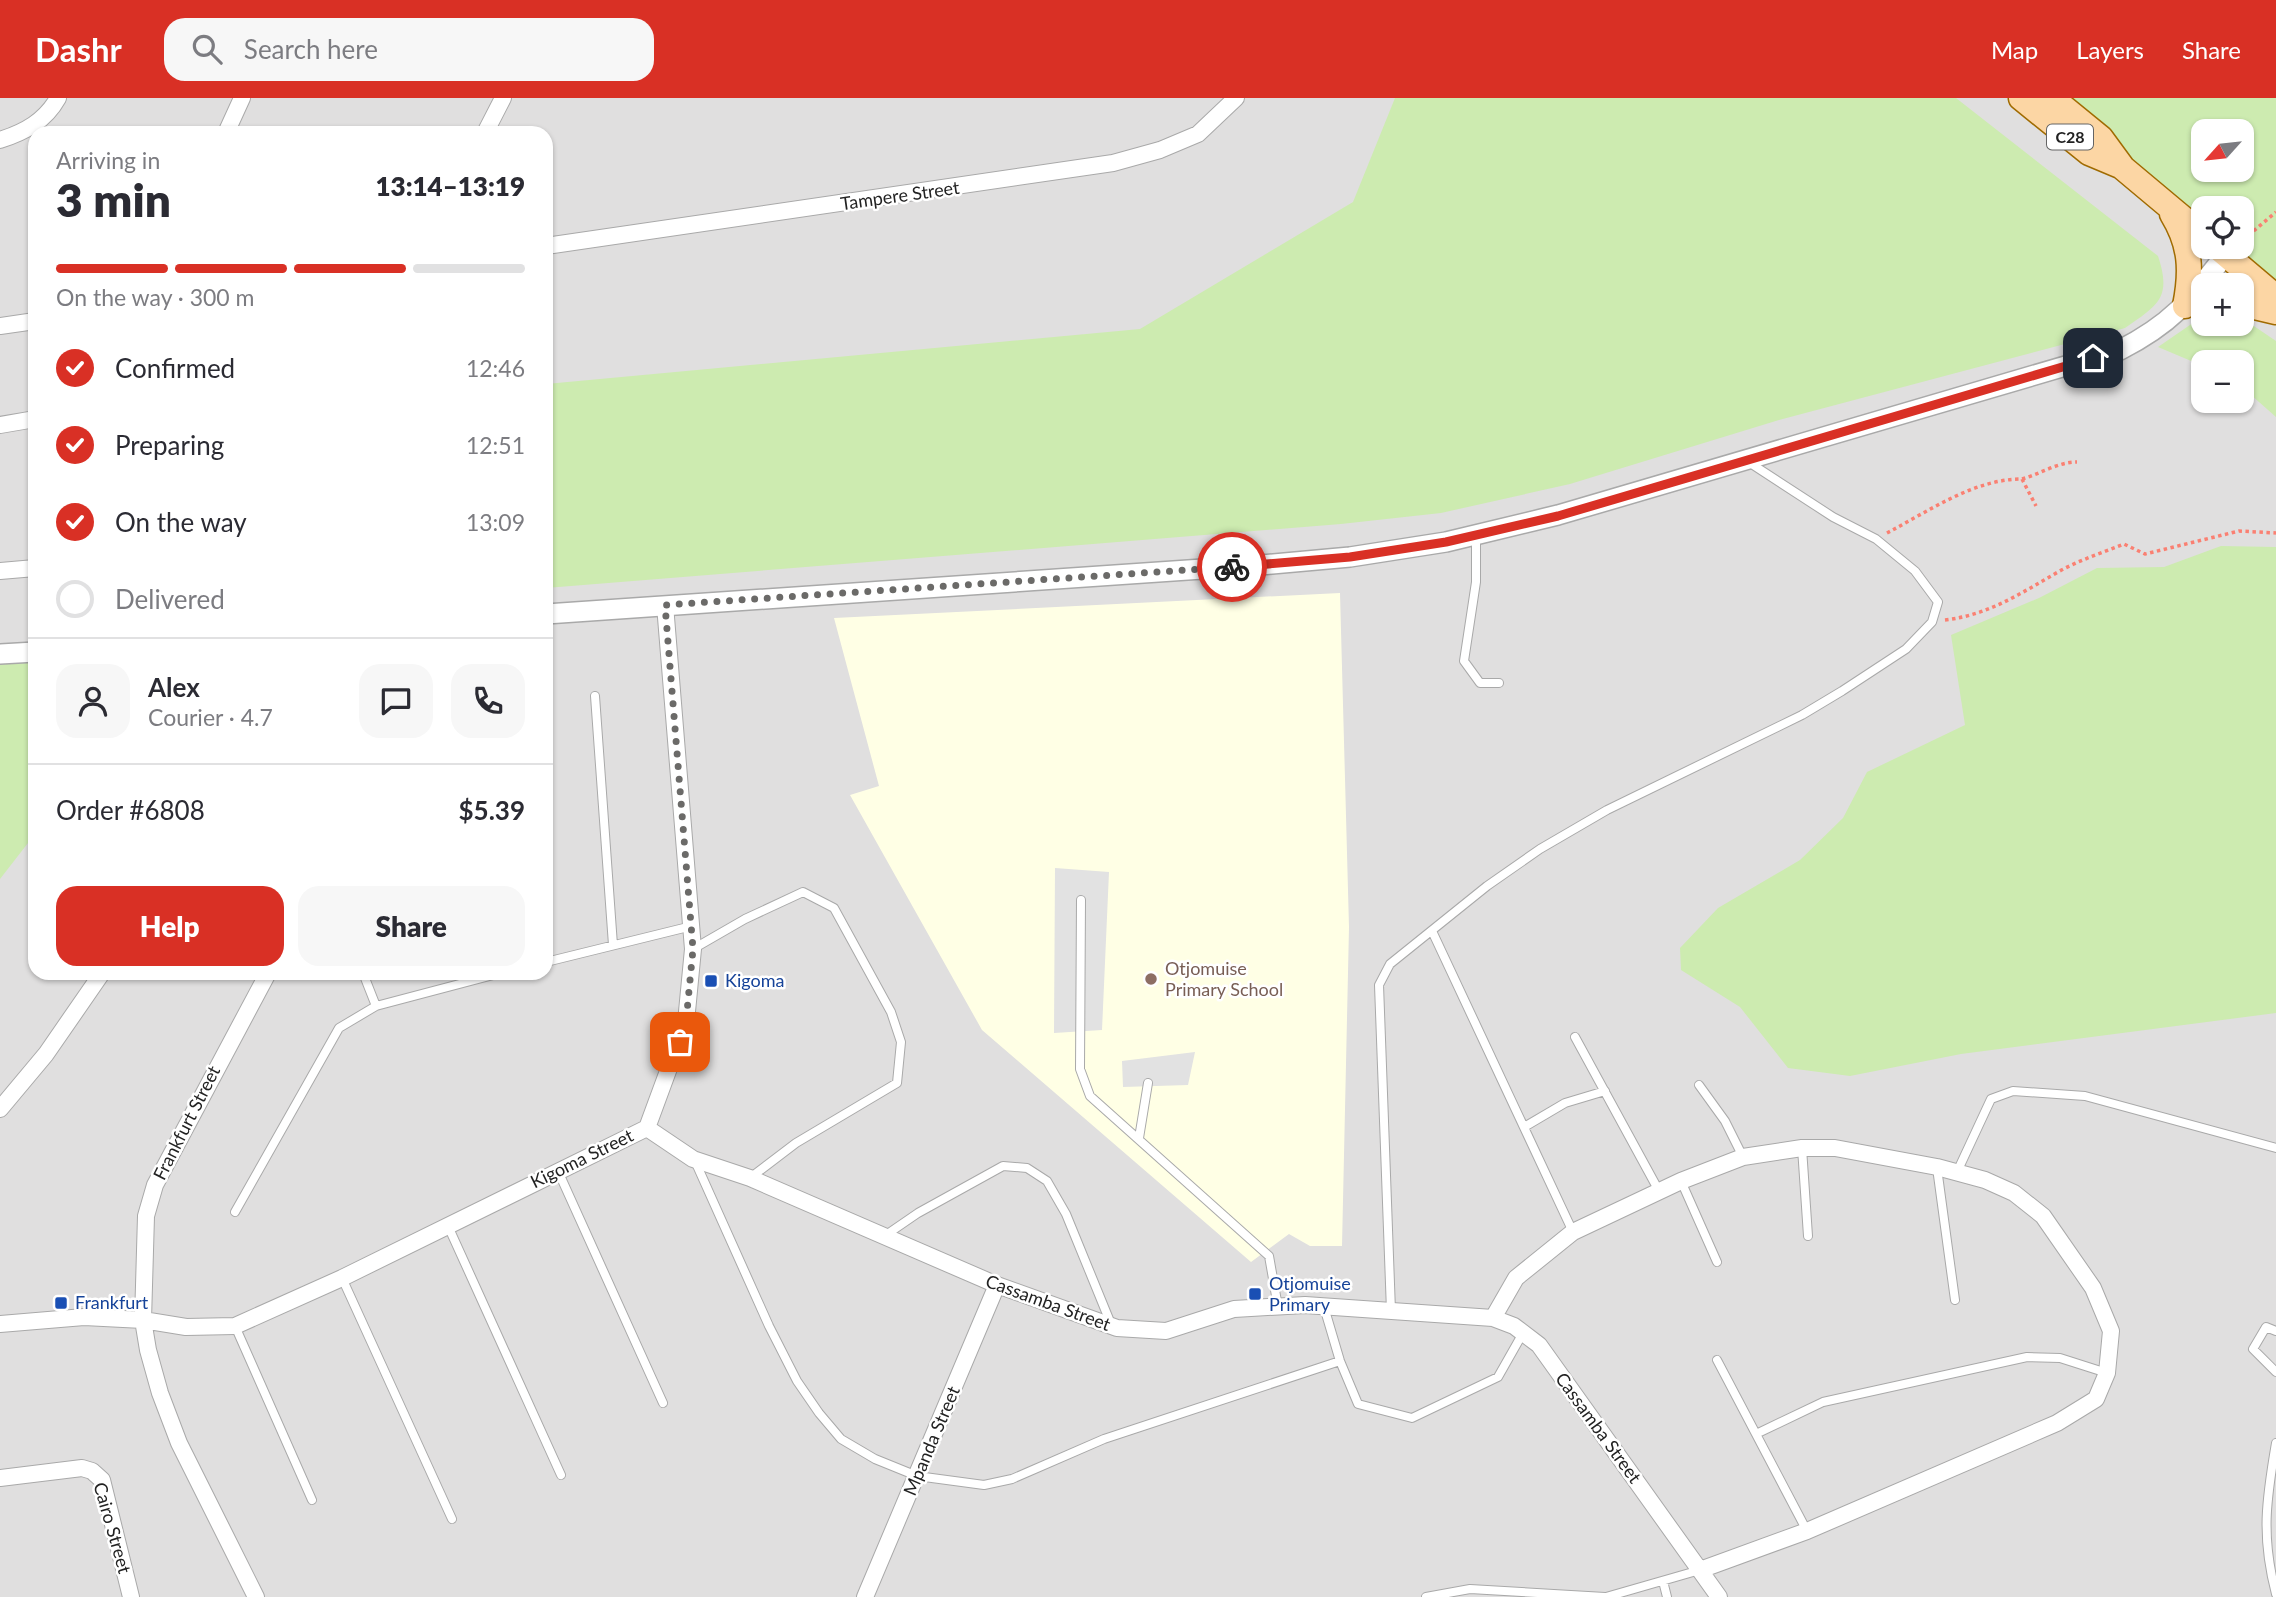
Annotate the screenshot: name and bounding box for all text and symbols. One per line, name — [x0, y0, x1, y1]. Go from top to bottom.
search box — [164, 18, 654, 81]
text: Dashr — [35, 29, 122, 69]
icon: search — [188, 30, 226, 68]
text: Search here — [244, 33, 378, 65]
text: Map — [1991, 35, 2038, 64]
text: Layers — [2076, 35, 2144, 64]
text: Share — [2182, 35, 2241, 64]
north arrow — [2191, 119, 2254, 182]
map controls — [2191, 119, 2254, 413]
road number: C28 — [2047, 124, 2093, 150]
text: Arriving in — [56, 146, 160, 174]
text: 13:14–13:19 — [375, 170, 525, 202]
text: 3 min — [56, 172, 171, 227]
street label: Tampere Street — [839, 176, 961, 214]
button: locate — [2191, 196, 2254, 259]
button: + — [2191, 273, 2254, 336]
text: On the way · 300 m — [56, 283, 255, 311]
pin — [2063, 328, 2123, 388]
icon: home — [2074, 339, 2112, 377]
icon: check — [56, 349, 94, 387]
button: − — [2191, 350, 2254, 413]
text: Confirmed — [115, 352, 235, 384]
text: 12:46 — [466, 354, 525, 382]
icon: check — [56, 426, 94, 464]
text: Preparing — [115, 429, 224, 461]
text: 12:51 — [466, 431, 525, 459]
icon: check — [56, 503, 94, 541]
text: On the way — [115, 506, 247, 538]
text: 13:09 — [466, 508, 525, 536]
courier — [1197, 532, 1267, 602]
icon: bike — [1213, 548, 1251, 586]
text: Delivered — [115, 583, 225, 615]
button: person — [56, 664, 130, 738]
button: chat — [359, 664, 433, 738]
button: phone — [451, 664, 525, 738]
text: Alex — [148, 671, 200, 703]
text: Courier · 4.7 — [148, 703, 273, 731]
text: Order #6808 — [56, 794, 205, 826]
text: $5.39 — [459, 794, 525, 826]
button: Help — [56, 886, 284, 966]
button: Share — [298, 886, 525, 966]
place label: Otjomuise Primary School — [1165, 957, 1283, 1000]
place label: Kigoma — [725, 969, 784, 991]
marker: Otjomuise Primary School — [1143, 971, 1159, 987]
marker: Kigoma — [703, 973, 719, 989]
pin — [650, 1012, 710, 1072]
icon: bag — [661, 1023, 699, 1061]
street label: Frankfurt Street — [148, 1061, 225, 1183]
street label: Kigoma Street — [527, 1124, 637, 1192]
street label: Cassamba Street — [983, 1269, 1114, 1335]
place label: Otjomuise Primary — [1269, 1272, 1351, 1315]
marker: Otjomuise Primary — [1247, 1286, 1263, 1302]
place label: Frankfurt — [75, 1291, 149, 1313]
marker: Frankfurt — [53, 1295, 69, 1311]
street label: Cassamba Street — [1551, 1368, 1647, 1487]
street label: Mpanda Street — [898, 1382, 964, 1499]
street label: Cairo Street — [89, 1480, 137, 1576]

